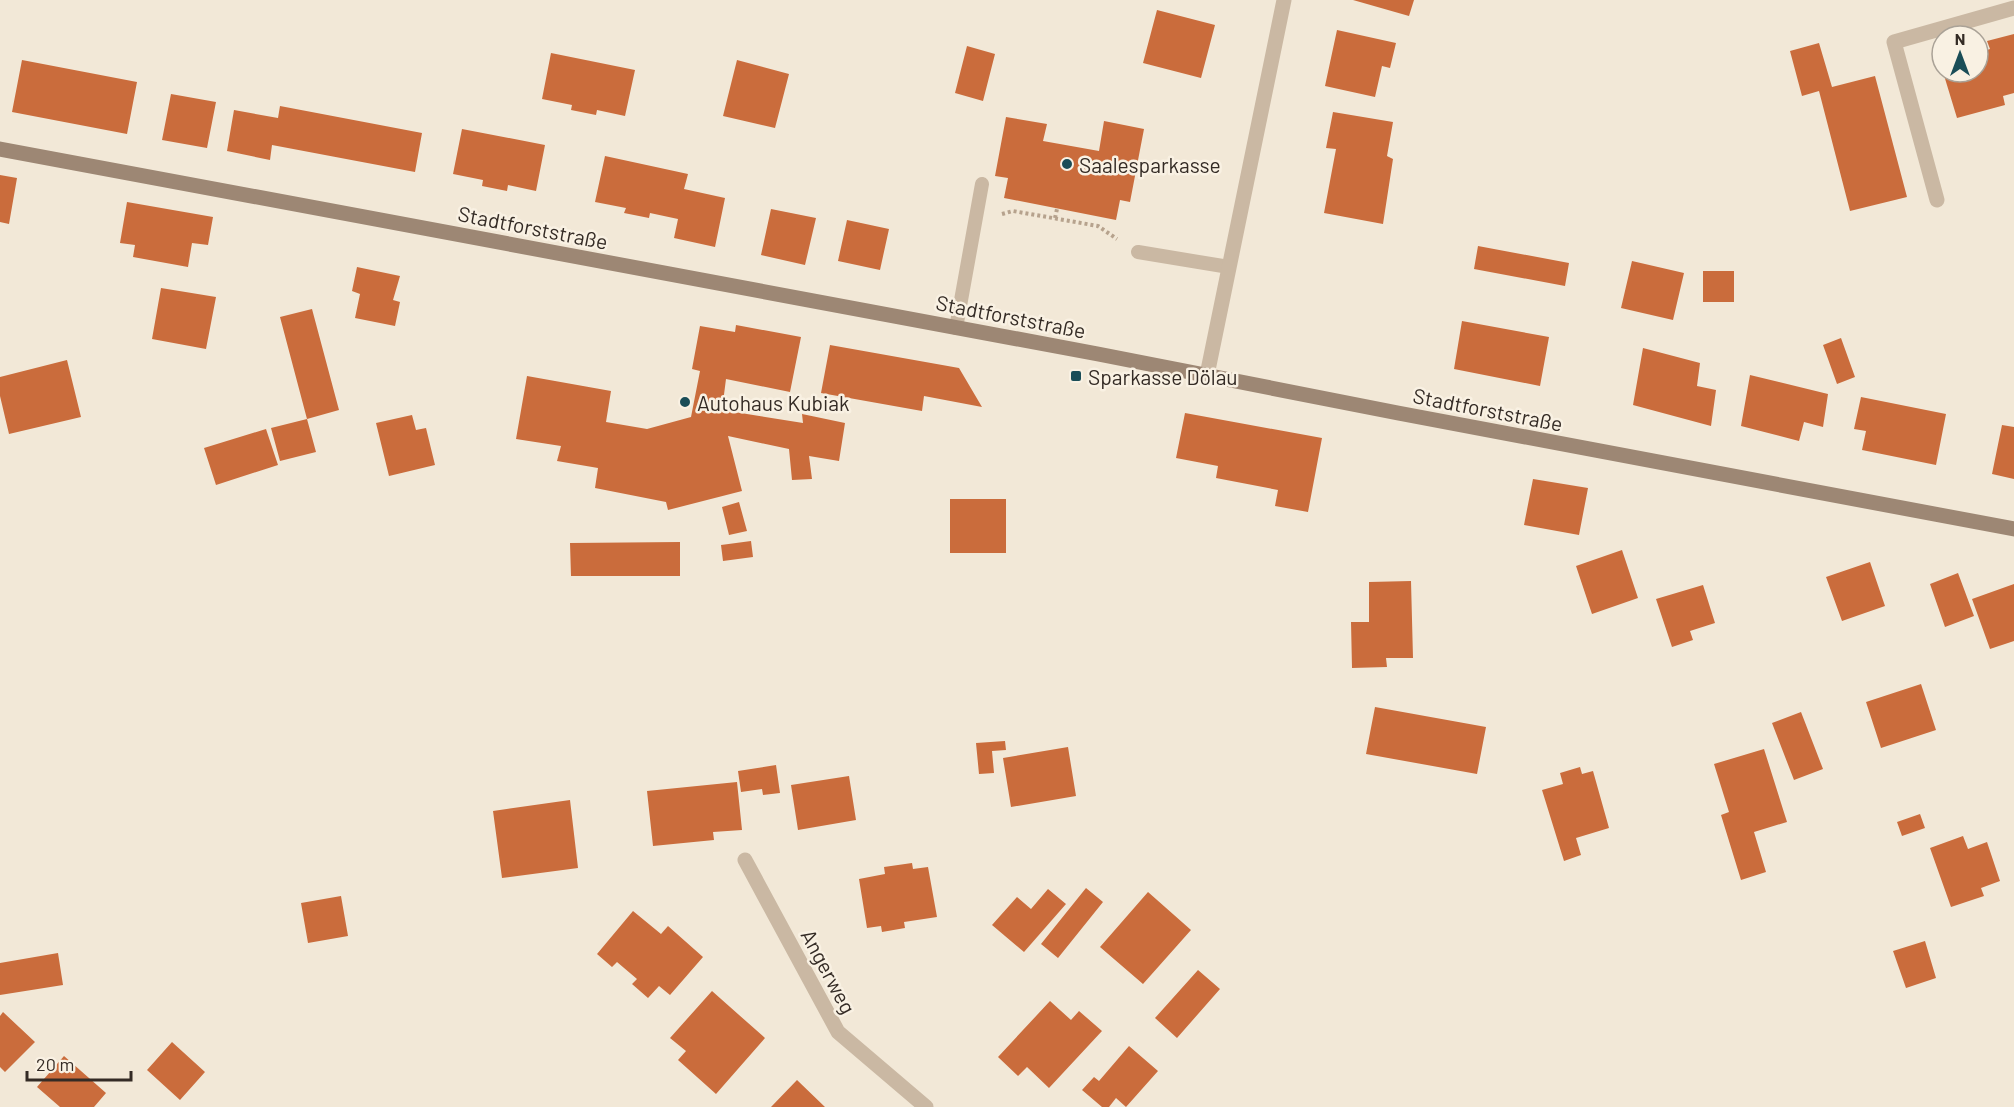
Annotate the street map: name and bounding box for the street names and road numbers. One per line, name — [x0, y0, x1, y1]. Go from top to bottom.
street label: Stadtforststraße — [456, 200, 610, 254]
street label: Stadtforststraße — [934, 289, 1088, 343]
street label: Stadtforststraße — [1411, 382, 1565, 436]
street label: Angerweg — [796, 925, 862, 1017]

